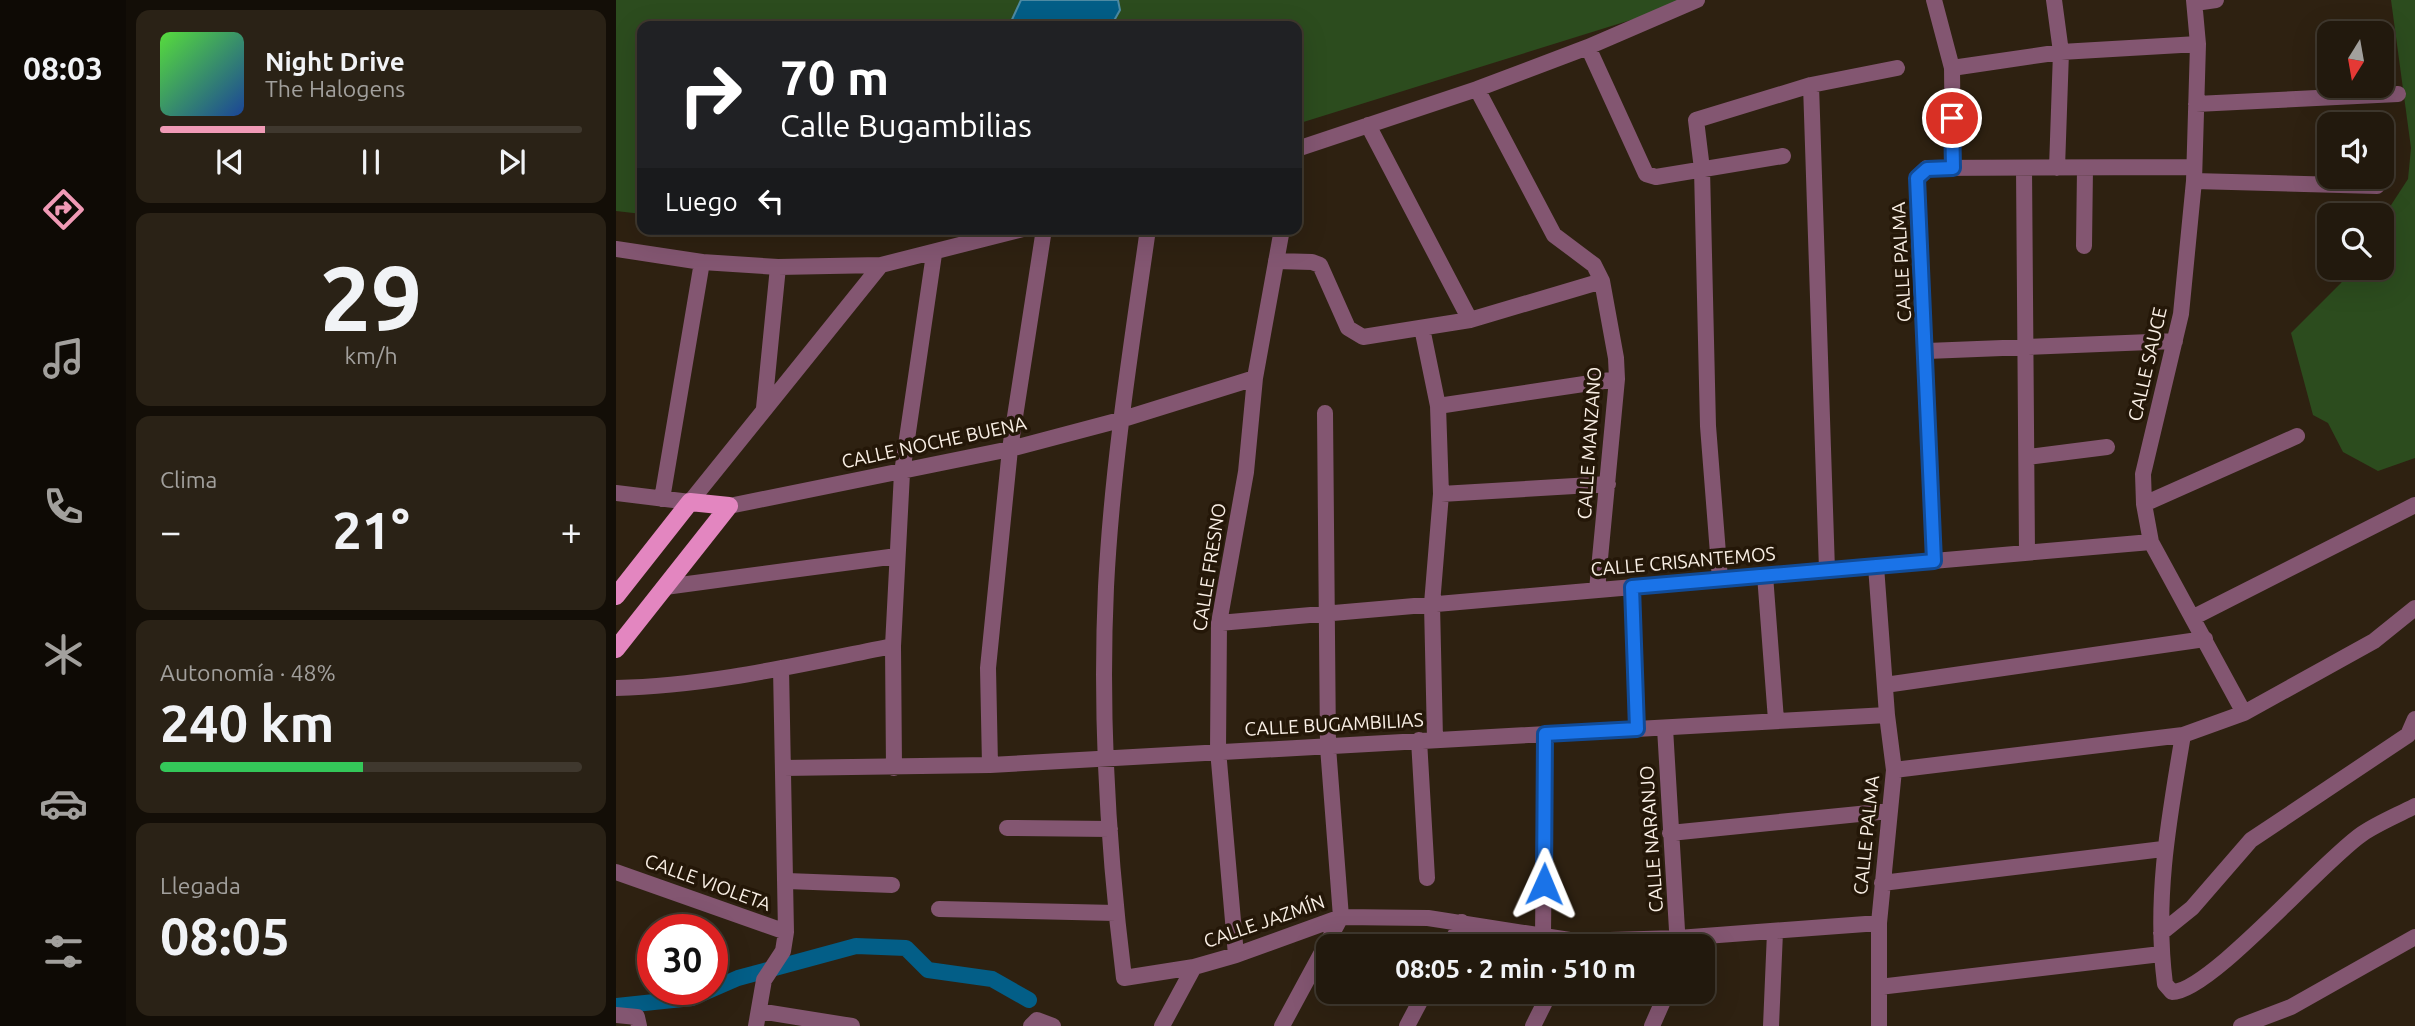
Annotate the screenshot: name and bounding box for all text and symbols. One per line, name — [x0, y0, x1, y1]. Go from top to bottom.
north arrow — [2317, 21, 2394, 98]
map controls — [2317, 21, 2394, 280]
text: Night Drive — [265, 47, 405, 76]
icon: right — [665, 49, 756, 140]
text: 70 m — [780, 49, 889, 104]
text: 08:03 — [23, 50, 103, 86]
text: The Halogens — [265, 76, 405, 101]
pin — [1922, 88, 1982, 148]
icon: arrive — [1933, 99, 1971, 137]
text: Calle Bugambilias — [780, 107, 1032, 143]
button: sound — [2317, 112, 2394, 189]
icon: previous — [211, 143, 249, 181]
icon: pause — [352, 143, 390, 181]
icon: next — [493, 143, 531, 181]
icon: left — [752, 182, 790, 220]
icon: directions — [39, 185, 88, 234]
text: Luego — [665, 187, 738, 216]
street label: CALLE PALMA — [1887, 201, 1915, 323]
button: search — [2317, 203, 2394, 280]
text: 29 — [320, 246, 422, 348]
street label: CALLE SAUCE — [2123, 305, 2171, 423]
icon: music — [39, 334, 88, 383]
text: km/h — [344, 343, 398, 368]
street label: CALLE MANZANO — [1573, 366, 1605, 520]
street label: CALLE NOCHE BUENA — [839, 411, 1029, 472]
text: Clima — [160, 467, 217, 492]
icon: phone — [39, 482, 88, 531]
text: 21° — [332, 501, 410, 559]
street label: CALLE FRESNO — [1188, 501, 1230, 633]
text: − — [160, 510, 181, 552]
text: + — [561, 510, 582, 552]
street label: CALLE CRISANTEMOS — [1590, 542, 1776, 580]
icon: climate — [39, 630, 88, 679]
text: Autonomía · 48% — [160, 660, 336, 685]
text: 240 km — [160, 694, 334, 752]
street label: CALLE BUGAMBILIAS — [1244, 708, 1424, 740]
street label: CALLE NARANJO — [1635, 765, 1667, 913]
street label: CALLE PALMA — [1849, 773, 1883, 896]
icon: car — [39, 779, 88, 828]
position arrow — [1507, 847, 1581, 921]
street label: CALLE VIOLETA — [642, 849, 775, 915]
text: Llegada — [160, 873, 241, 898]
street label: CALLE JAZMÍN — [1201, 890, 1327, 952]
text: 08:05 — [160, 907, 290, 965]
speed limit sign: 30 — [637, 914, 728, 1005]
icon: filters — [39, 927, 88, 976]
text: 08:05 · 2 min · 510 m — [1395, 954, 1636, 983]

